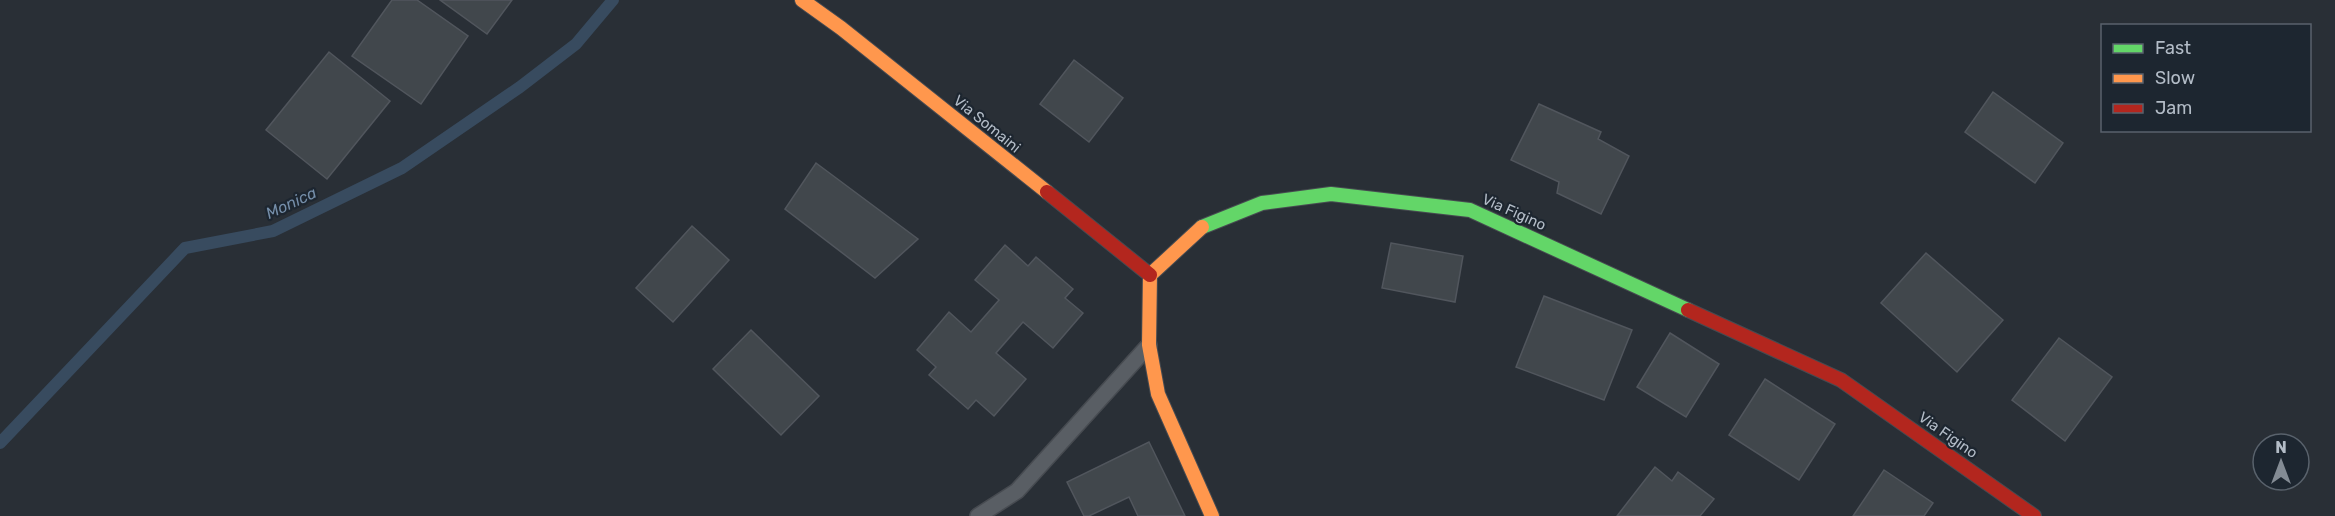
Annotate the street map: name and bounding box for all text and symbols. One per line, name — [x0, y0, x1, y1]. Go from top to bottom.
legend — [2101, 24, 2311, 132]
text: Fast — [2155, 37, 2191, 59]
text: Slow — [2155, 67, 2195, 89]
street label: Via Somaini — [950, 91, 1024, 157]
text: Jam — [2155, 97, 2192, 119]
water label: Monica — [263, 183, 319, 223]
street label: Via Figino — [1479, 190, 1549, 234]
street label: Via Figino — [1915, 408, 1981, 462]
north arrow — [2251, 432, 2311, 492]
text: N — [2275, 438, 2287, 457]

